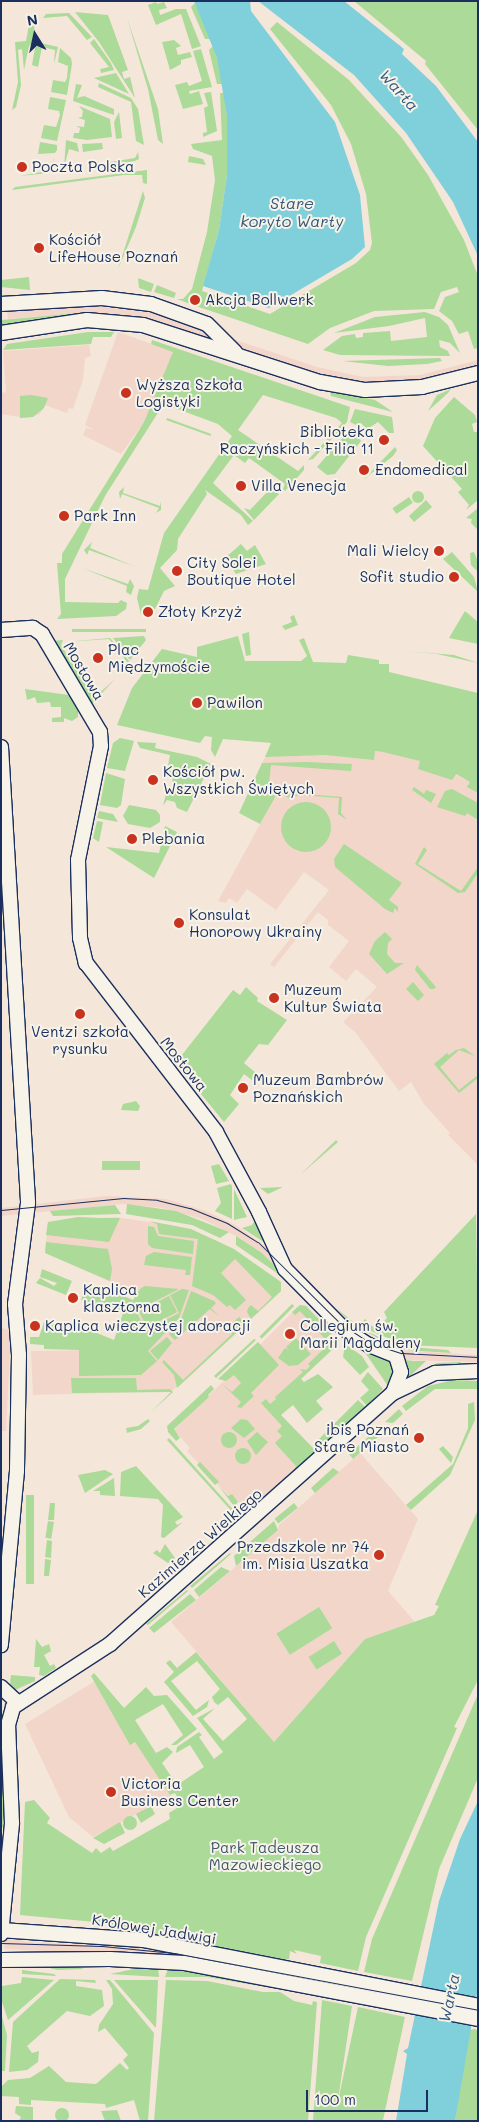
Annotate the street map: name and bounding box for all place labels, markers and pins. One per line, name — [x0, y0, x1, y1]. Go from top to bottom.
place label: Poczta Polska — [32, 158, 134, 176]
marker: Poczta Polska — [16, 161, 28, 173]
place label: Kościół LifeHouse Poznań — [49, 230, 178, 265]
marker: Kościół LifeHouse Poznań — [33, 242, 45, 254]
place label: Akcja Bollwerk — [205, 291, 314, 309]
marker: Akcja Bollwerk — [189, 294, 201, 306]
place label: Wyższa Szkoła Logistyki — [136, 375, 243, 410]
marker: Wyższa Szkoła Logistyki — [120, 387, 132, 399]
place label: Biblioteka Raczyńskich - Filia 11 — [220, 422, 374, 457]
marker: Biblioteka Raczyńskich - Filia 11 — [378, 434, 390, 446]
place label: Endomedical — [375, 461, 468, 479]
marker: Endomedical — [357, 463, 371, 477]
place label: Villa Venecja — [251, 477, 347, 495]
marker: Villa Venecja — [235, 480, 247, 492]
place label: Park Inn — [74, 507, 136, 525]
marker: Park Inn — [58, 510, 70, 522]
place label: Mali Wielcy — [347, 542, 429, 560]
marker: Mali Wielcy — [433, 545, 445, 557]
place label: City Solei Boutique Hotel — [187, 553, 296, 588]
marker: City Solei Boutique Hotel — [171, 565, 183, 577]
place label: Sofit studio — [360, 568, 444, 586]
marker: Sofit studio — [448, 571, 460, 583]
place label: Złoty Krzyż — [158, 603, 242, 621]
marker: Złoty Krzyż — [142, 606, 154, 618]
place label: Plac Międzymoście — [108, 640, 210, 675]
marker: Plac Międzymoście — [92, 652, 104, 664]
place label: Pawilon — [207, 694, 263, 712]
marker: Pawilon — [191, 697, 203, 709]
place label: Kościół pw. Wszystkich Świętych — [163, 762, 314, 797]
marker: Kościół pw. Wszystkich Świętych — [147, 774, 159, 786]
place label: Plebania — [142, 830, 205, 848]
marker: Plebania — [126, 833, 138, 845]
place label: Konsulat Honorowy Ukrainy — [189, 905, 322, 940]
marker: Konsulat Honorowy Ukrainy — [173, 917, 185, 929]
place label: Muzeum Kultur Świata — [284, 980, 382, 1015]
marker: Muzeum Kultur Świata — [268, 992, 280, 1004]
marker: Ventzi szkoła rysunku — [74, 1008, 86, 1020]
place label: Ventzi szkoła rysunku — [31, 1022, 129, 1057]
place label: Muzeum Bambrów Poznańskich — [253, 1070, 384, 1105]
marker: Muzeum Bambrów Poznańskich — [237, 1082, 249, 1094]
place label: Kaplica klasztorna — [83, 1280, 160, 1315]
marker: Kaplica klasztorna — [67, 1292, 79, 1304]
place label: Collegium św. Marii Magdaleny — [300, 1316, 421, 1351]
place label: Kaplica wieczystej adoracji — [45, 1317, 251, 1335]
marker: Kaplica wieczystej adoracji — [29, 1320, 41, 1332]
marker: Collegium św. Marii Magdaleny — [284, 1328, 296, 1340]
place label: ibis Poznań Stare Miasto — [314, 1420, 409, 1455]
marker: ibis Poznań Stare Miasto — [413, 1432, 425, 1444]
place label: Przedszkole nr 74 im. Misia Uszatka — [237, 1537, 369, 1572]
marker: Przedszkole nr 74 im. Misia Uszatka — [373, 1549, 385, 1561]
place label: Victoria Business Center — [121, 1774, 239, 1809]
marker: Victoria Business Center — [105, 1786, 117, 1798]

